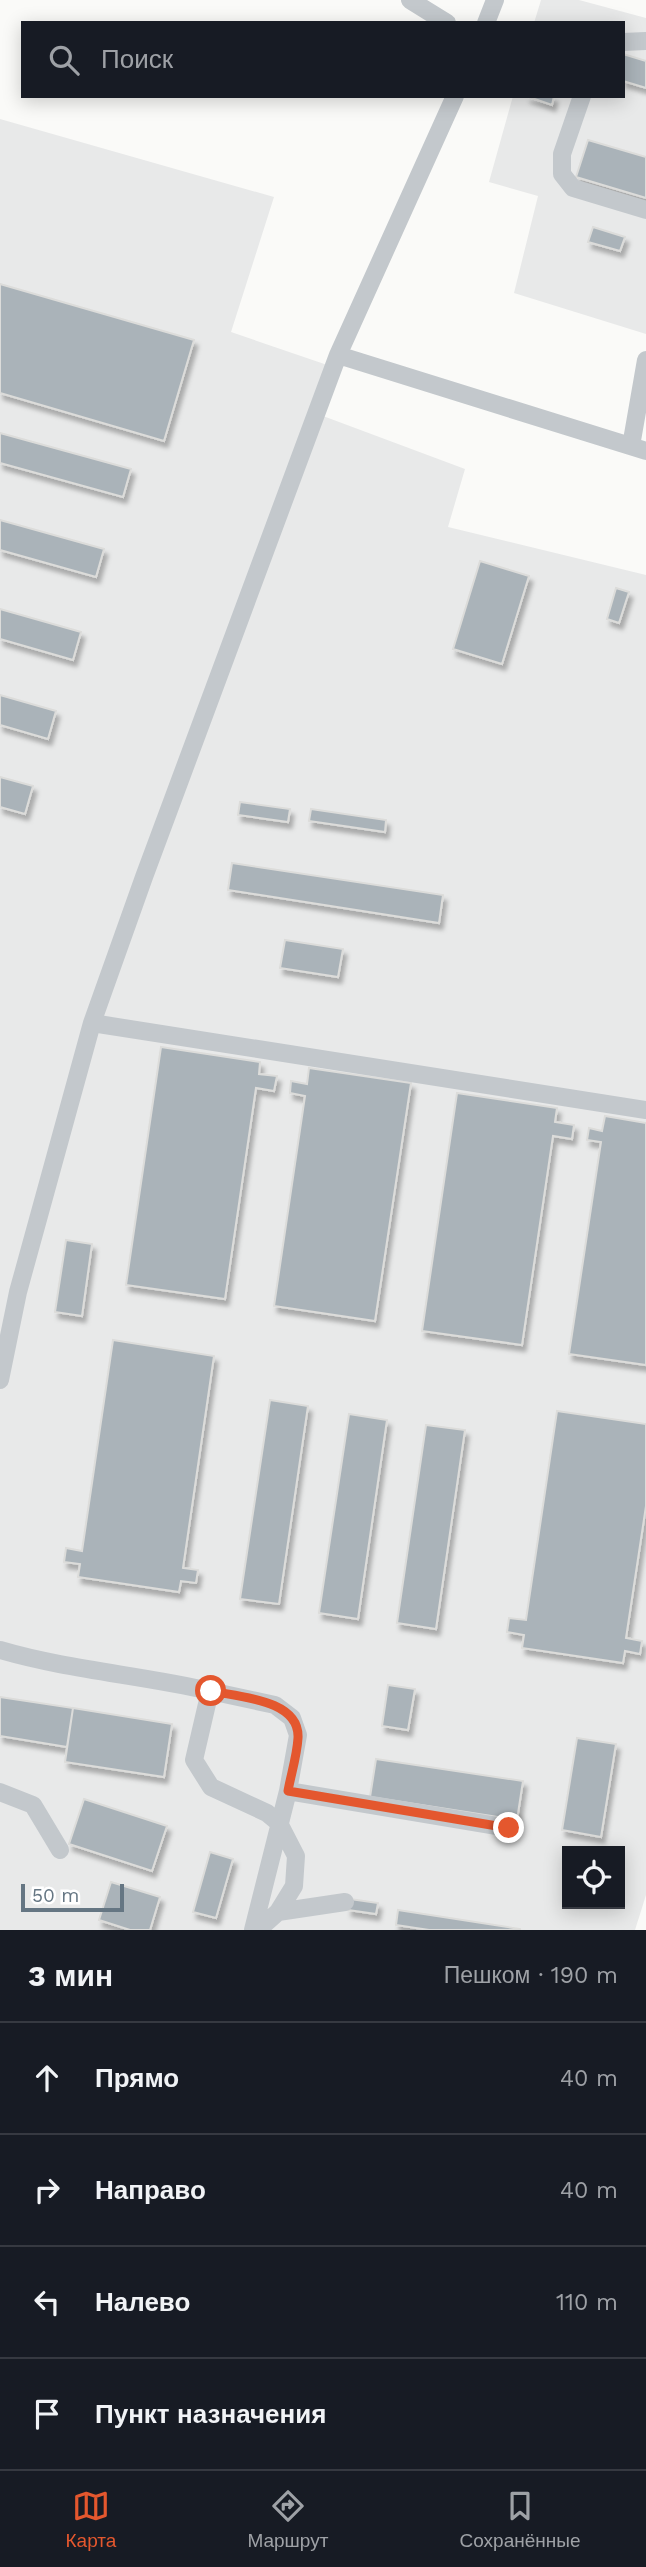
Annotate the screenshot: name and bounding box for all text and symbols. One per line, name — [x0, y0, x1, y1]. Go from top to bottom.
search box — [21, 21, 625, 98]
icon: search — [45, 41, 83, 79]
text: Поиск — [101, 44, 173, 74]
route start — [195, 1675, 226, 1706]
route end — [493, 1812, 524, 1843]
map controls — [562, 1846, 625, 1909]
button: locate — [562, 1846, 625, 1909]
scale bar — [21, 1881, 124, 1913]
text: 50 m — [32, 1884, 79, 1907]
text: 3 мин — [28, 1958, 113, 1993]
text: Пешком · 190 m — [444, 1962, 618, 1989]
icon: ahead — [28, 2059, 66, 2097]
text: Прямо — [95, 2063, 179, 2093]
text: 40 m — [560, 2065, 618, 2092]
icon: right — [28, 2171, 66, 2209]
text: Направо — [95, 2175, 206, 2205]
text: 40 m — [560, 2177, 618, 2204]
icon: left — [28, 2283, 66, 2321]
text: Налево — [95, 2287, 190, 2317]
text: 110 m — [556, 2289, 618, 2316]
icon: arrive — [28, 2395, 66, 2433]
text: Пункт назначения — [95, 2399, 326, 2429]
tab: Карта — [66, 2487, 116, 2552]
tab: Маршрут — [247, 2487, 328, 2552]
tab: Сохранённые — [459, 2487, 580, 2552]

